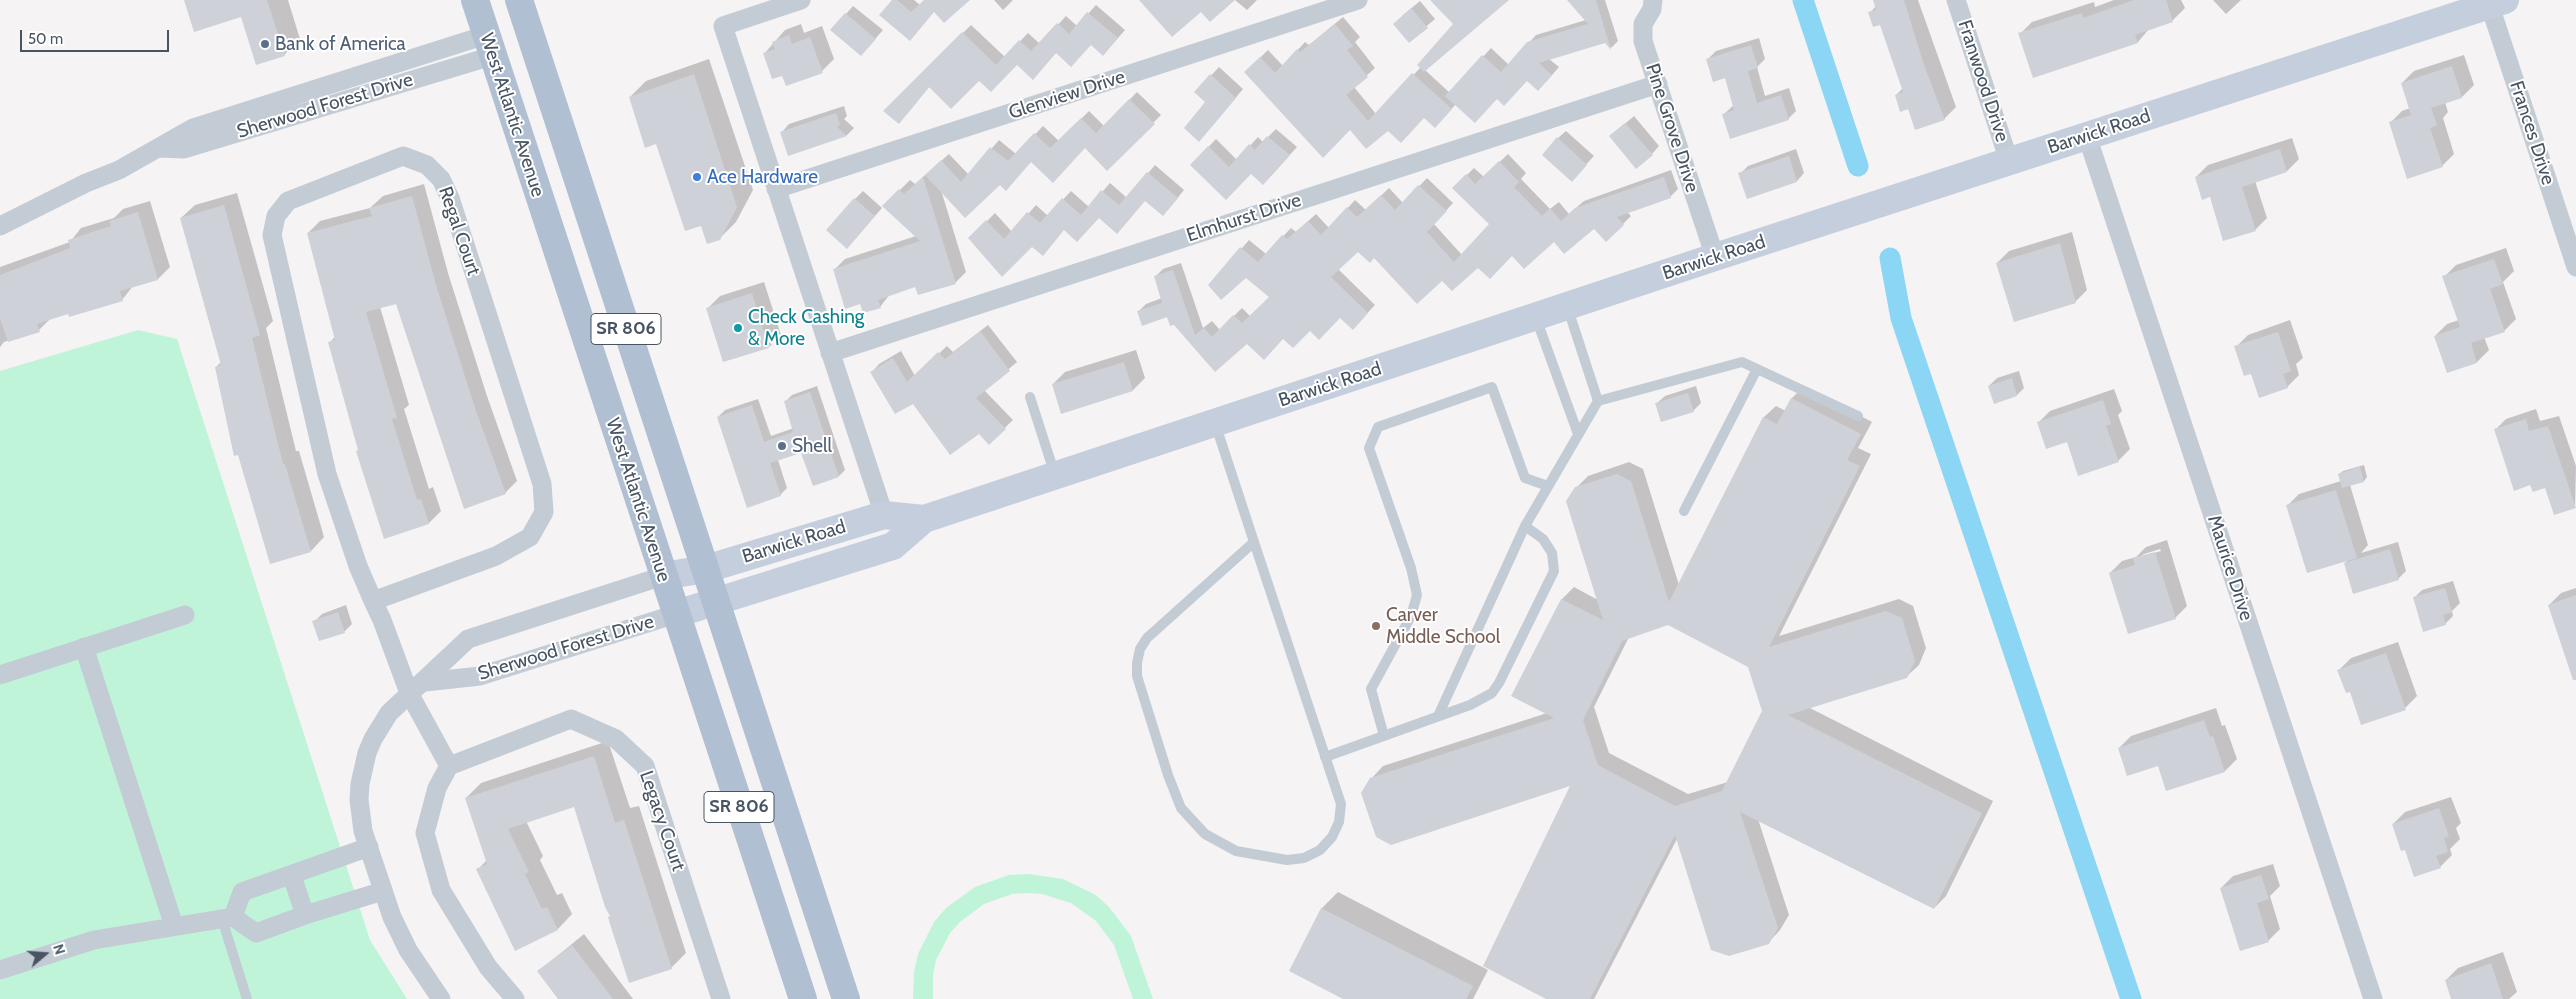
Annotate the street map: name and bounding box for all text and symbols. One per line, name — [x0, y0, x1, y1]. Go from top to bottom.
street label: Franwood Drive — [1953, 17, 2013, 145]
scale bar — [22, 20, 171, 52]
text: 50 m — [28, 30, 63, 48]
street label: West Atlantic Avenue — [475, 30, 549, 200]
place label: Bank of America — [275, 33, 406, 55]
marker: Bank of America — [259, 38, 271, 50]
street label: Pine Grove Drive — [1640, 61, 1704, 195]
street label: Glenview Drive — [1006, 65, 1128, 125]
street label: Sherwood Forest Drive — [234, 68, 416, 144]
street label: Frances Drive — [2505, 78, 2559, 188]
street label: Barwick Road — [2045, 105, 2153, 159]
place label: Ace Hardware — [707, 166, 818, 188]
marker: Ace Hardware — [691, 171, 703, 183]
street label: Regal Court — [433, 184, 485, 278]
street label: Elmhurst Drive — [1184, 189, 1304, 247]
street label: Barwick Road — [1660, 231, 1768, 285]
place label: Check Cashing & More — [748, 306, 864, 350]
road number: SR 806 — [591, 314, 661, 344]
marker: Check Cashing & More — [732, 322, 744, 334]
street label: Barwick Road — [1276, 358, 1384, 412]
street label: West Atlantic Avenue — [601, 415, 675, 585]
place label: Shell — [792, 435, 832, 457]
marker: Shell — [776, 440, 788, 452]
street label: Maurice Drive — [2202, 512, 2258, 624]
street label: Barwick Road — [740, 515, 848, 569]
place label: Carver Middle School — [1386, 604, 1500, 648]
street label: Sherwood Forest Drive — [475, 610, 657, 686]
marker: Carver Middle School — [1370, 620, 1382, 632]
street label: Legacy Court — [634, 768, 690, 874]
road number: SR 806 — [704, 792, 774, 822]
north arrow — [20, 929, 70, 979]
text: N — [49, 942, 69, 957]

